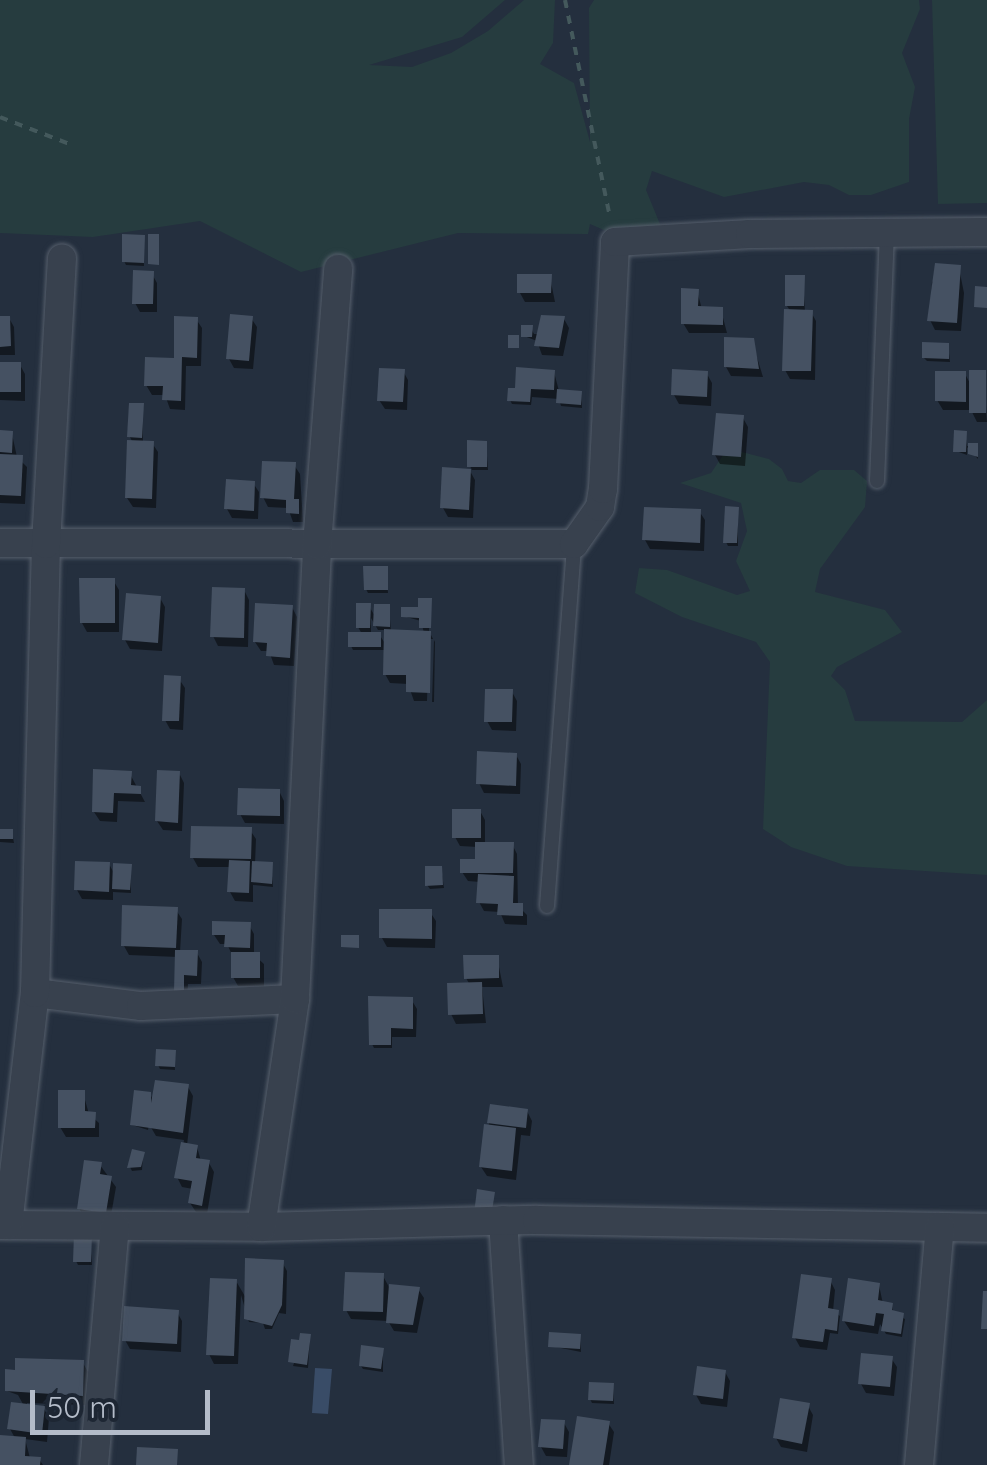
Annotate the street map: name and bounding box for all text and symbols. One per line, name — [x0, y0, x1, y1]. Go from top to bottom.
scale bar — [35, 1370, 215, 1432]
text: 50 m — [47, 1388, 117, 1426]

